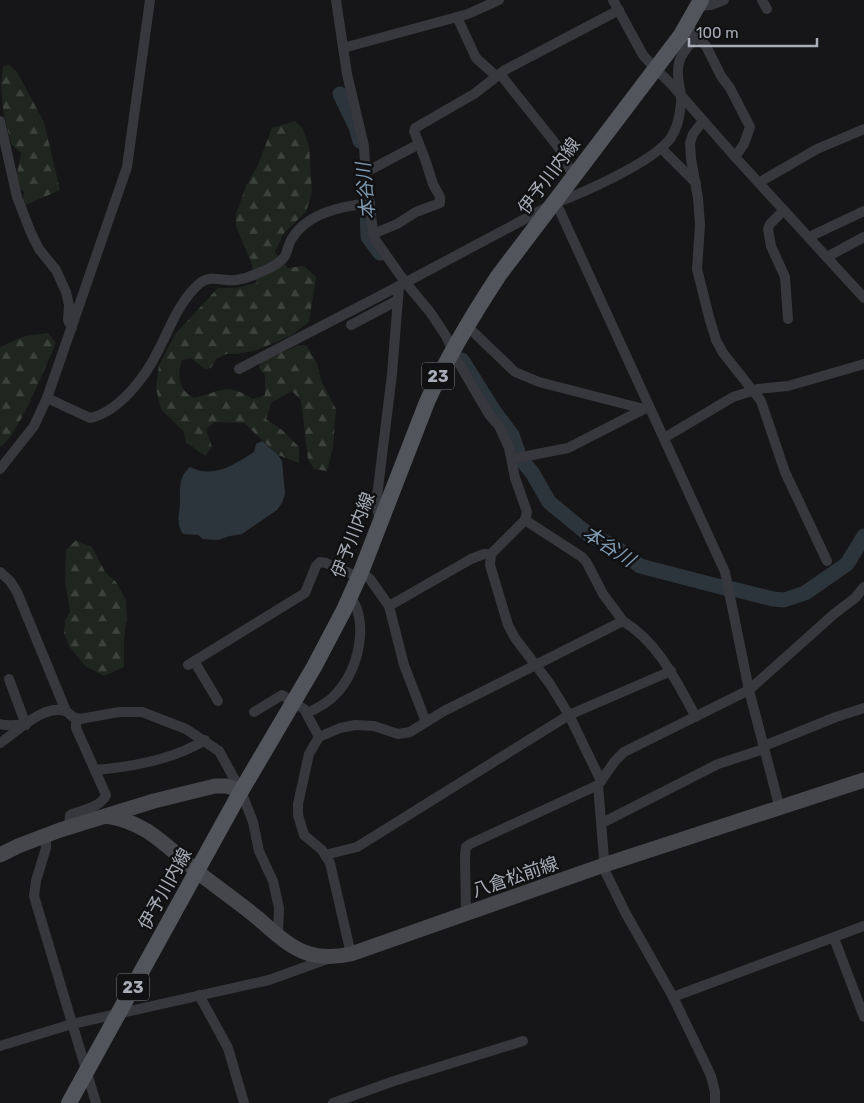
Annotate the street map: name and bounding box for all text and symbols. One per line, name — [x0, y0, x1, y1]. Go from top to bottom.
scale bar — [689, 15, 816, 47]
text: 100 m — [696, 24, 738, 42]
street label: 伊予川内線 — [513, 133, 585, 219]
water label: 本谷川 — [351, 160, 379, 220]
road number: 23 — [422, 362, 454, 390]
street label: 伊予川内線 — [327, 489, 379, 581]
water label: 本谷川 — [579, 521, 641, 573]
street label: 伊予川内線 — [134, 844, 196, 934]
street label: 八倉松前線 — [469, 852, 561, 902]
road number: 23 — [117, 974, 149, 1000]

